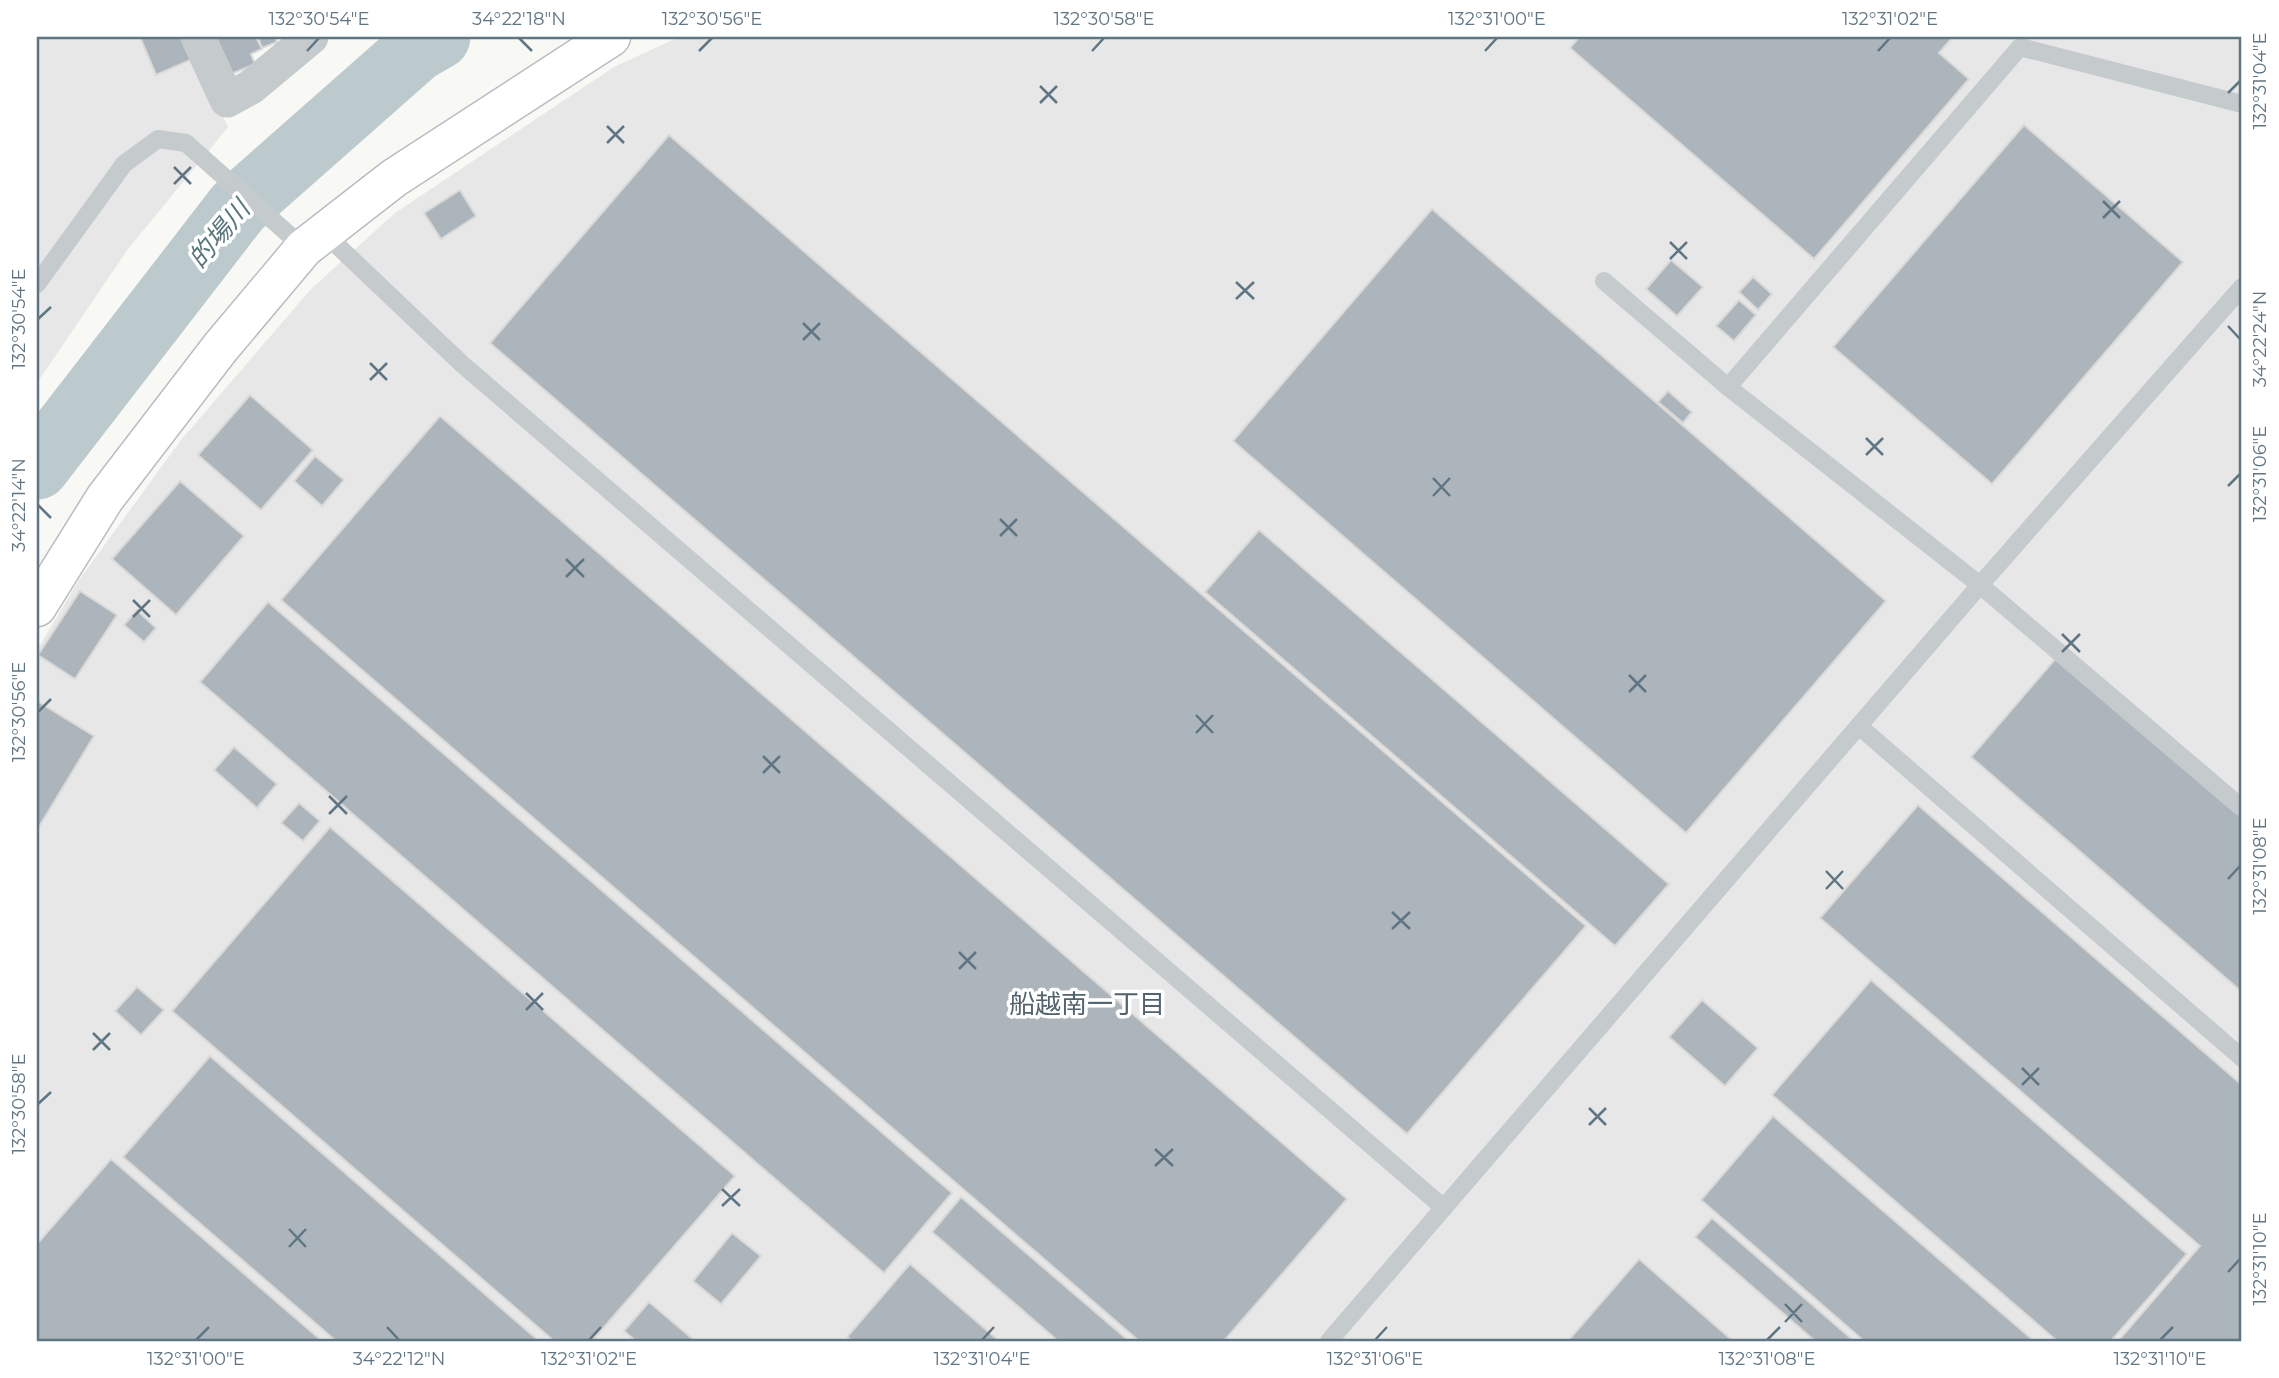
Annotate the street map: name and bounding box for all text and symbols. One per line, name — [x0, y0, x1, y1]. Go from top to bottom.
text: 132°30'54"E — [269, 8, 369, 30]
text: 34°22'18"N — [472, 8, 566, 30]
text: 132°30'56"E — [662, 8, 762, 30]
text: 132°30'58"E — [1053, 8, 1155, 30]
text: 132°31'00"E — [1448, 8, 1546, 30]
text: 132°31'02"E — [1842, 8, 1938, 30]
text: 132°31'04"E — [2249, 32, 2271, 130]
water label: 的場川 — [182, 192, 258, 274]
text: 132°30'54"E — [8, 269, 30, 369]
text: 34°22'24"N — [2249, 291, 2271, 387]
text: 132°31'06"E — [2249, 426, 2271, 522]
text: 34°22'14"N — [8, 458, 30, 552]
text: 132°30'56"E — [8, 662, 30, 762]
text: 132°31'08"E — [2249, 817, 2271, 915]
district label: 船越南一丁目 — [1009, 988, 1165, 1020]
text: 132°30'58"E — [8, 1053, 30, 1155]
text: 132°31'10"E — [2249, 1212, 2271, 1306]
text: 132°31'00"E — [147, 1348, 245, 1370]
text: 34°22'12"N — [353, 1348, 445, 1370]
text: 132°31'02"E — [541, 1348, 637, 1370]
text: 132°31'04"E — [933, 1348, 1031, 1370]
text: 132°31'06"E — [1327, 1348, 1423, 1370]
text: 132°31'08"E — [1718, 1348, 1816, 1370]
text: 132°31'10"E — [2113, 1348, 2207, 1370]

